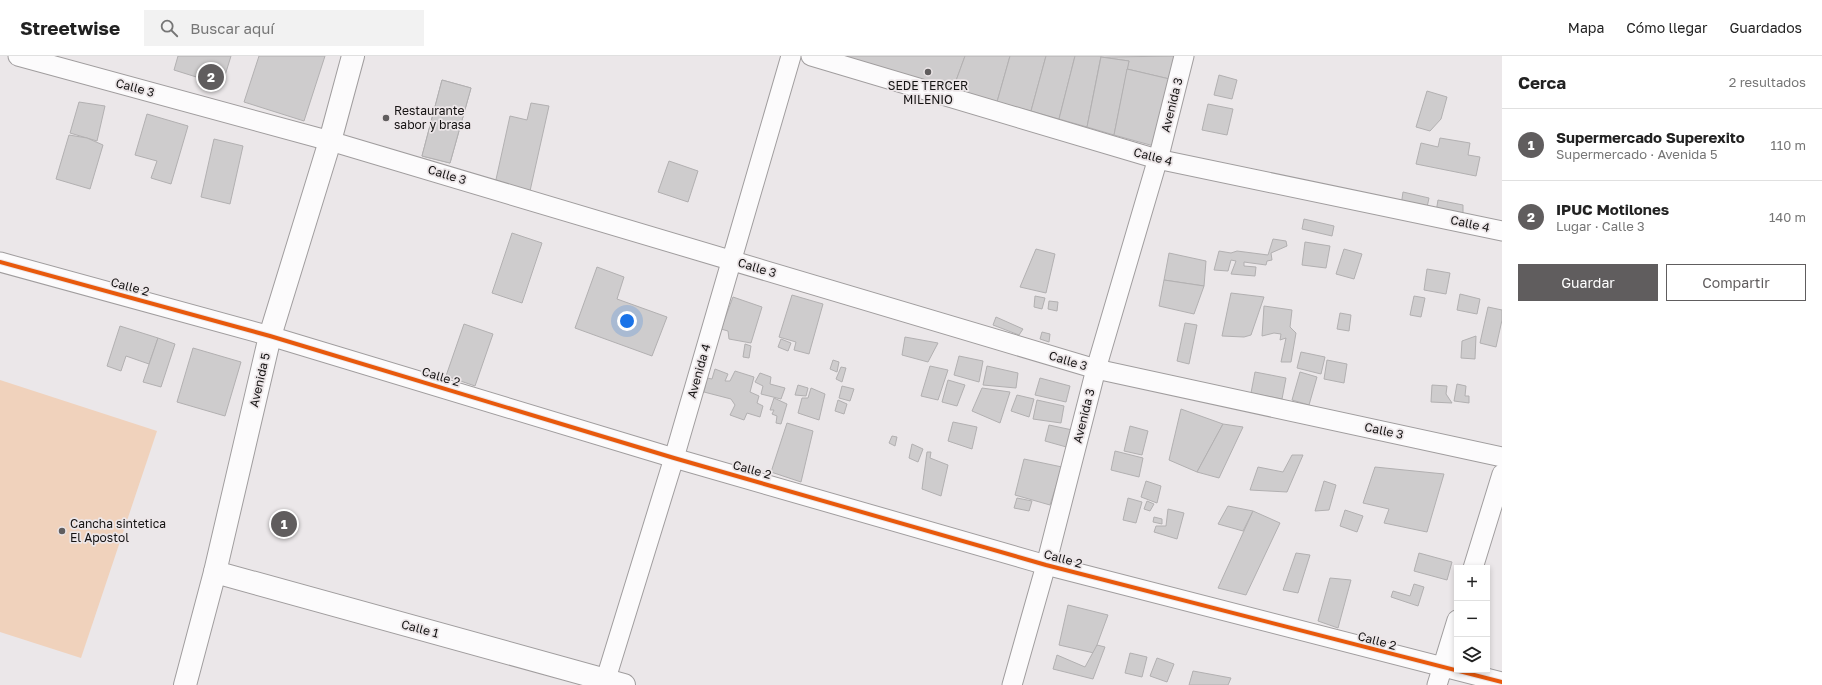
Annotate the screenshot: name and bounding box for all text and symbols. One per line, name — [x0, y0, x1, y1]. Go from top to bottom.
search box — [144, 10, 424, 46]
text: Streetwise — [20, 16, 120, 39]
icon: search — [158, 17, 180, 39]
text: Buscar aquí — [190, 19, 274, 37]
text: Mapa — [1568, 19, 1604, 36]
text: Cómo llegar — [1626, 19, 1707, 36]
text: Guardados — [1729, 19, 1802, 36]
pin: 2 — [198, 62, 224, 92]
marker: SEDE TERCER MILENIO — [923, 67, 933, 77]
text: Cerca — [1518, 72, 1566, 93]
text: 2 resultados — [1729, 74, 1806, 90]
street label: Calle 3 — [114, 75, 156, 100]
street label: Avenida 3 — [1158, 76, 1186, 134]
place label: SEDE TERCER MILENIO — [888, 78, 968, 107]
place label: Restaurante sabor y brasa — [394, 103, 471, 132]
marker: Restaurante sabor y brasa — [381, 113, 391, 123]
text: Supermercado Superexito — [1556, 128, 1745, 146]
text: 1 — [1528, 137, 1534, 153]
text: 110 m — [1771, 137, 1806, 153]
street label: Calle 4 — [1132, 144, 1174, 169]
text: Supermercado · Avenida 5 — [1556, 146, 1718, 162]
street label: Calle 3 — [426, 162, 468, 187]
text: IPUC Motilones — [1556, 200, 1669, 218]
text: 2 — [1527, 209, 1535, 225]
text: 140 m — [1769, 209, 1806, 225]
street label: Calle 4 — [1449, 212, 1491, 235]
text: Lugar · Calle 3 — [1556, 218, 1645, 234]
street label: Calle 3 — [736, 255, 778, 280]
button: Guardar — [1518, 264, 1658, 301]
button: Compartir — [1666, 264, 1806, 301]
street label: Calle 2 — [109, 274, 151, 299]
your location — [617, 311, 637, 331]
street label: Avenida 4 — [684, 342, 713, 400]
street label: Calle 3 — [1047, 348, 1089, 373]
street label: Avenida 5 — [246, 351, 273, 409]
street label: Calle 2 — [420, 364, 462, 389]
street label: Avenida 3 — [1070, 387, 1098, 445]
street label: Calle 3 — [1363, 419, 1405, 442]
street label: Calle 2 — [731, 457, 773, 482]
pin: 1 — [271, 509, 297, 539]
place label: Cancha sintetica El Apostol — [70, 516, 166, 545]
marker: Cancha sintetica El Apostol — [57, 526, 67, 536]
street label: Calle 2 — [1042, 546, 1084, 571]
map controls — [1454, 565, 1490, 673]
button: + — [1454, 565, 1490, 601]
button: − — [1454, 601, 1490, 637]
street label: Calle 1 — [400, 616, 441, 641]
street label: Calle 2 — [1356, 628, 1398, 653]
button: layers — [1454, 637, 1490, 673]

